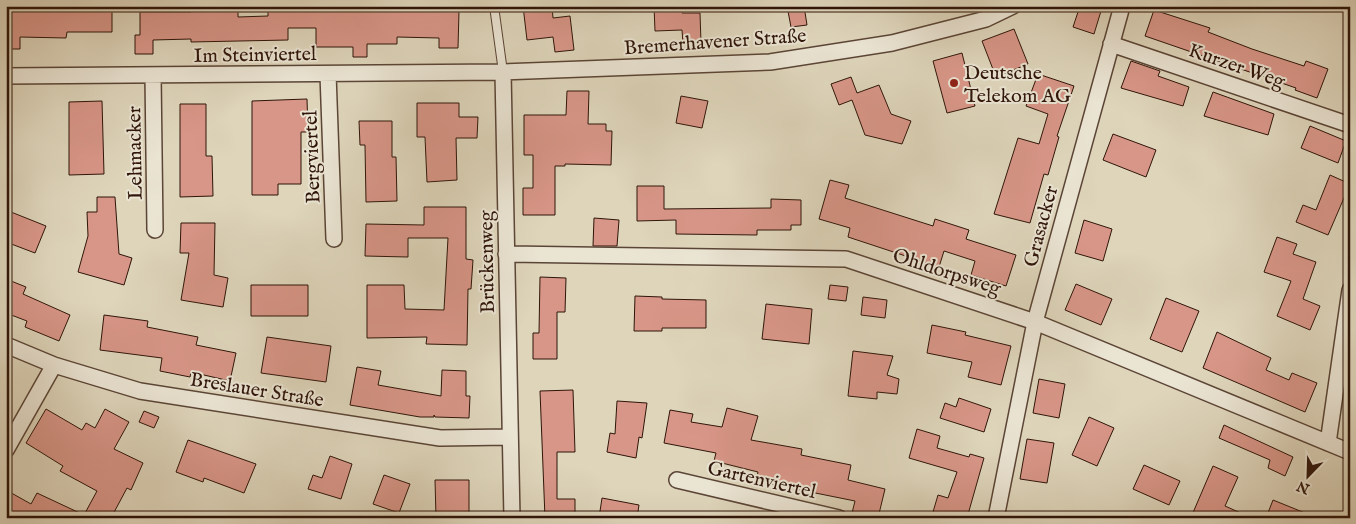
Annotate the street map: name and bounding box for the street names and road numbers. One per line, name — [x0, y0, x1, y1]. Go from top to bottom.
street label: Bremerhavener Straße — [623, 24, 807, 61]
street label: Kurzer Weg — [1185, 38, 1289, 95]
street label: Im Steinviertel — [193, 42, 317, 69]
street label: Lehmacker — [122, 105, 149, 200]
street label: Bergviertel — [298, 109, 327, 204]
street label: Grasacker — [1019, 182, 1064, 270]
street label: Brückenweg — [474, 209, 501, 314]
street label: Ohldorpsweg — [889, 243, 1005, 302]
street label: Breslauer Straße — [188, 368, 325, 413]
street label: Gartenviertel — [705, 456, 819, 505]

